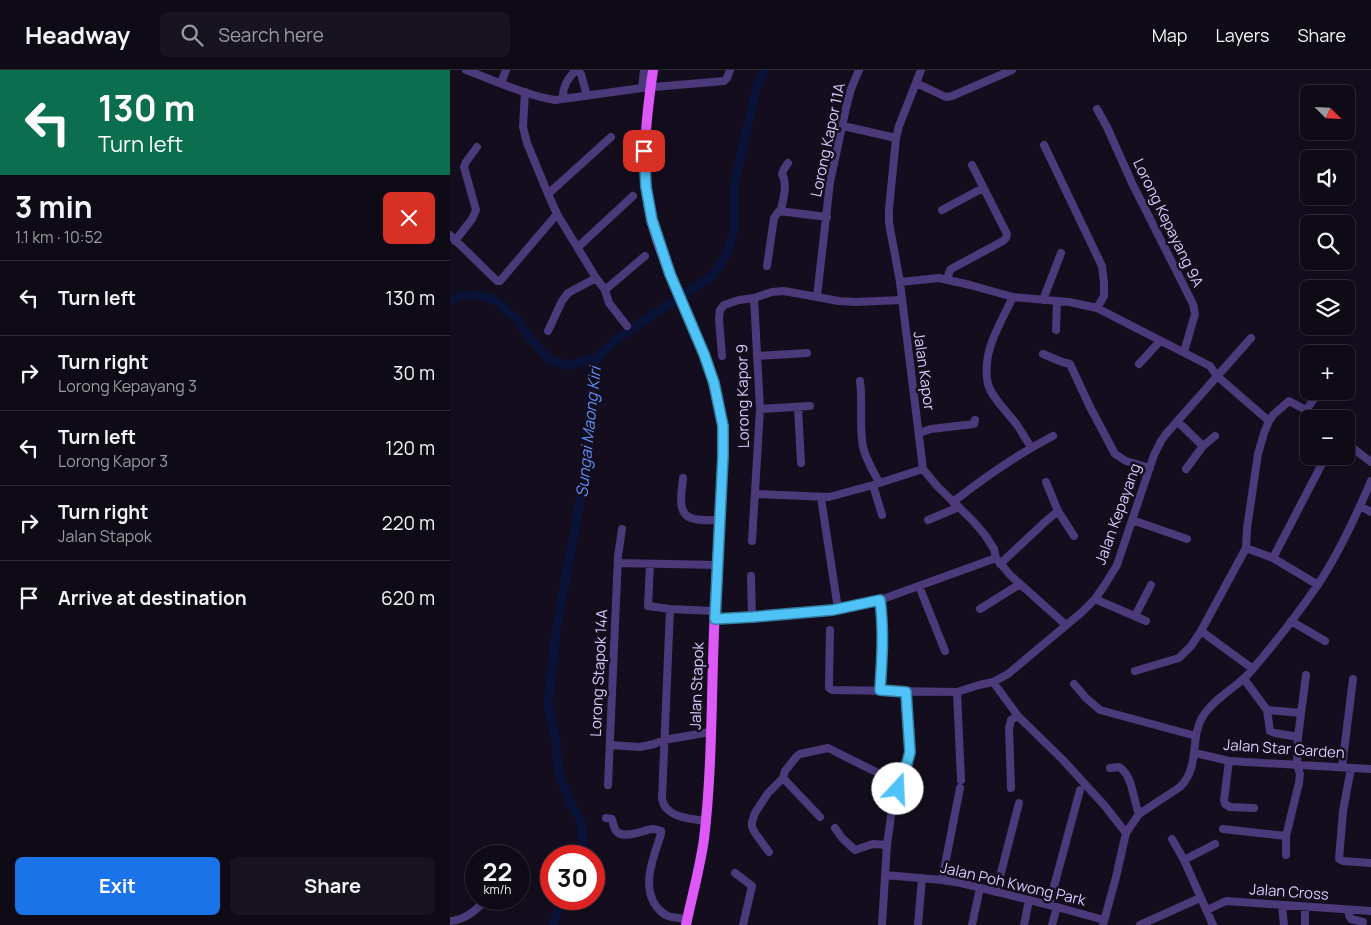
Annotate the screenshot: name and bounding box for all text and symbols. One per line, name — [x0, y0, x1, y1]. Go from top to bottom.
search box — [160, 12, 510, 57]
text: Headway — [25, 18, 130, 51]
icon: search — [178, 21, 206, 49]
text: Search here — [218, 22, 324, 48]
text: Map — [1152, 23, 1187, 47]
text: Layers — [1215, 23, 1269, 47]
text: Share — [1297, 23, 1346, 47]
street label: Lorong Kapor 11A — [805, 80, 850, 199]
text: 130 m — [98, 84, 195, 132]
north arrow — [1300, 85, 1355, 140]
map controls — [1300, 85, 1355, 465]
icon: left — [15, 90, 80, 155]
text: Turn left — [98, 129, 183, 159]
pin — [623, 130, 665, 172]
icon: arrive — [630, 137, 658, 165]
button: sound — [1300, 150, 1355, 205]
street label: Lorong Kepayang 9A — [1128, 155, 1209, 291]
text: 3 min — [15, 186, 93, 227]
button: close — [383, 192, 435, 244]
button: search — [1300, 215, 1355, 270]
text: 1.1 km · 10:52 — [15, 226, 102, 248]
button: layers — [1300, 280, 1355, 335]
icon: left — [15, 284, 43, 312]
text: Turn left — [58, 285, 136, 311]
text: 130 m — [386, 285, 435, 311]
street label: Jalan Kapor — [909, 330, 941, 412]
street label: Lorong Kapor 9 — [731, 344, 754, 448]
button: + — [1300, 345, 1355, 400]
text: Turn right — [58, 349, 148, 375]
icon: right — [15, 359, 43, 387]
text: 30 m — [393, 360, 435, 386]
water label: Sungai Maong Kiri — [570, 364, 606, 498]
text: Lorong Kepayang 3 — [58, 375, 197, 397]
button: − — [1300, 410, 1355, 465]
text: Turn left — [58, 424, 136, 450]
icon: left — [15, 434, 43, 462]
text: 120 m — [385, 435, 435, 461]
text: Lorong Kapor 3 — [58, 450, 168, 472]
street label: Jalan Kepayang — [1089, 460, 1146, 567]
text: Turn right — [58, 499, 148, 525]
icon: right — [15, 509, 43, 537]
text: 220 m — [382, 510, 435, 536]
text: Jalan Stapok — [58, 525, 152, 547]
icon: arrive — [15, 584, 43, 612]
text: Arrive at destination — [58, 585, 247, 611]
text: 620 m — [381, 585, 435, 611]
street label: Lorong Stapok 14A — [585, 608, 612, 737]
street label: Jalan Stapok — [684, 641, 709, 730]
street label: Jalan Star Garden — [1223, 734, 1345, 763]
position arrow — [871, 762, 923, 814]
speed limit sign: 30 — [540, 845, 605, 910]
text: 22 — [483, 854, 512, 889]
button: Exit — [15, 857, 220, 915]
button: Share — [230, 857, 435, 915]
street label: Jalan Poh Kwong Park — [938, 857, 1088, 911]
street label: Jalan Cross — [1249, 878, 1330, 905]
text: km/h — [484, 881, 511, 898]

